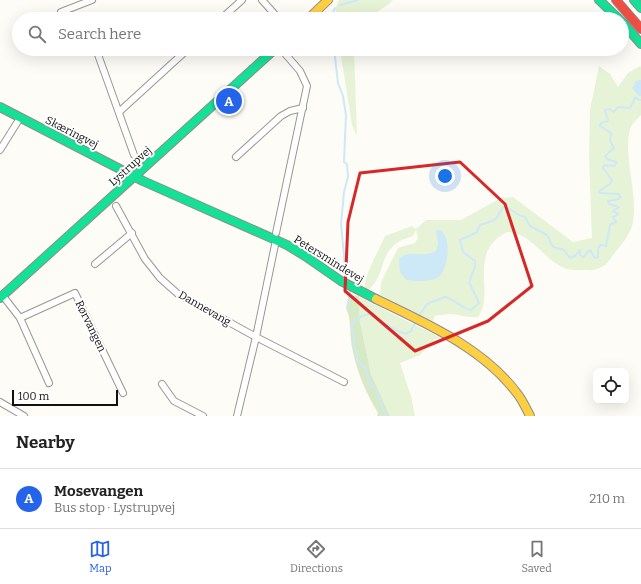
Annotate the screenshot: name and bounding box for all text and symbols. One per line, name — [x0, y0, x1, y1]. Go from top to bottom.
search box — [12, 12, 629, 56]
icon: search — [26, 23, 48, 45]
text: Search here — [58, 25, 141, 43]
pin: A — [216, 86, 242, 116]
street label: Skæringvej — [43, 114, 100, 151]
street label: Lystrupvej — [106, 144, 154, 189]
your location — [435, 166, 455, 186]
street label: Petersmindevej — [292, 233, 366, 286]
street label: Dannevang — [176, 288, 233, 329]
street label: Rørvangen — [72, 298, 109, 354]
map controls — [593, 368, 629, 404]
button: locate — [593, 368, 629, 404]
scale bar — [12, 388, 118, 407]
text: 100 m — [18, 390, 49, 403]
text: Nearby — [16, 432, 75, 453]
text: Mosevangen — [54, 482, 143, 500]
text: A — [24, 491, 34, 506]
text: 210 m — [589, 491, 625, 506]
text: Bus stop · Lystrupvej — [54, 500, 175, 515]
tab: Map — [89, 538, 111, 575]
tab: Directions — [290, 538, 343, 575]
tab: Saved — [521, 538, 552, 575]

